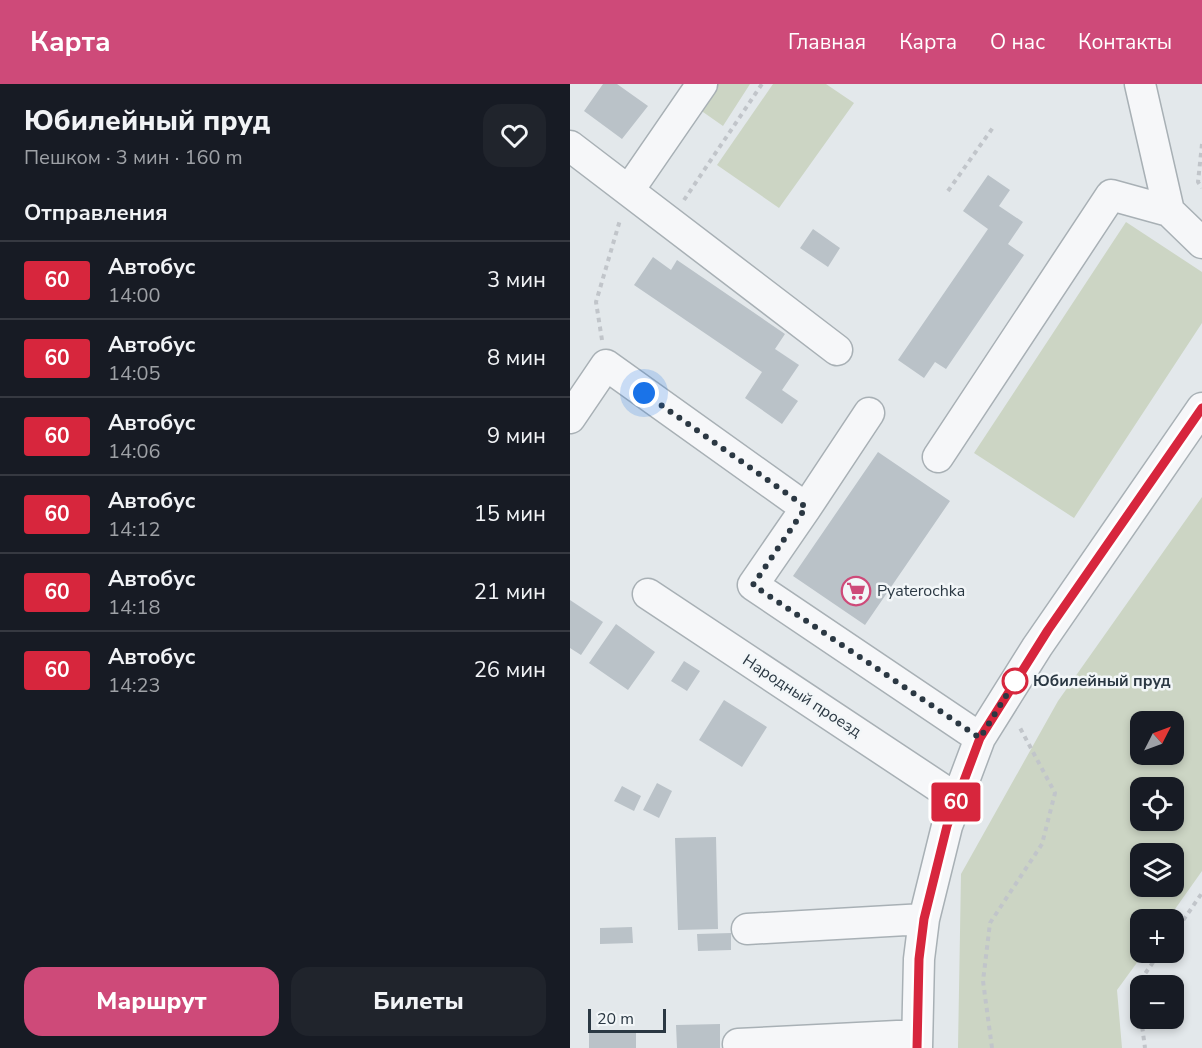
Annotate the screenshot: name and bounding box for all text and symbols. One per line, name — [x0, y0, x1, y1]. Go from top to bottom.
text: Карта — [30, 23, 111, 61]
text: Главная — [788, 28, 866, 56]
text: Карта — [899, 28, 957, 56]
text: О нас — [990, 28, 1045, 56]
text: Контакты — [1078, 28, 1172, 56]
text: Юбилейный пруд — [24, 102, 270, 140]
button: heart — [483, 104, 546, 167]
text: Пешком · 3 мин · 160 m — [24, 144, 243, 171]
text: Отправления — [24, 198, 168, 228]
text: Автобус — [108, 252, 196, 282]
text: 3 мин — [487, 265, 546, 295]
text: 60 — [44, 266, 70, 294]
text: 14:00 — [108, 282, 161, 309]
text: Автобус — [108, 330, 196, 360]
text: 8 мин — [487, 343, 546, 373]
text: 60 — [44, 344, 70, 372]
text: 14:05 — [108, 360, 161, 387]
your location — [629, 378, 659, 408]
text: Автобус — [108, 408, 196, 438]
text: 9 мин — [487, 421, 546, 451]
text: 60 — [44, 422, 70, 450]
text: 14:06 — [108, 438, 161, 465]
text: Автобус — [108, 486, 196, 516]
text: 15 мин — [474, 499, 546, 529]
text: 60 — [44, 500, 70, 528]
text: 14:12 — [108, 516, 161, 543]
text: Автобус — [108, 564, 196, 594]
supermarket icon: Pyaterochka — [840, 575, 872, 607]
text: 21 мин — [474, 577, 546, 607]
text: 60 — [44, 578, 70, 606]
place label: Pyaterochka — [877, 580, 965, 602]
text: 14:18 — [108, 594, 161, 621]
text: Автобус — [108, 642, 196, 672]
street label: Народный проезд — [738, 649, 866, 743]
text: 26 мин — [474, 655, 546, 685]
text: 60 — [44, 656, 70, 684]
marker: Юбилейный пруд — [1002, 668, 1028, 694]
place label: Юбилейный пруд — [1033, 670, 1171, 692]
text: 14:23 — [108, 672, 161, 699]
north arrow — [1130, 711, 1184, 765]
map controls — [1130, 711, 1184, 1029]
button: locate — [1130, 777, 1184, 831]
line badge: 60 — [929, 782, 983, 822]
text: 60 — [943, 788, 969, 816]
button: layers — [1130, 843, 1184, 897]
button: + — [1130, 909, 1184, 963]
button: Маршрут — [24, 967, 279, 1036]
button: Билеты — [291, 967, 546, 1036]
button: − — [1130, 975, 1184, 1029]
scale bar — [588, 1006, 666, 1034]
text: 20 m — [597, 1008, 634, 1030]

